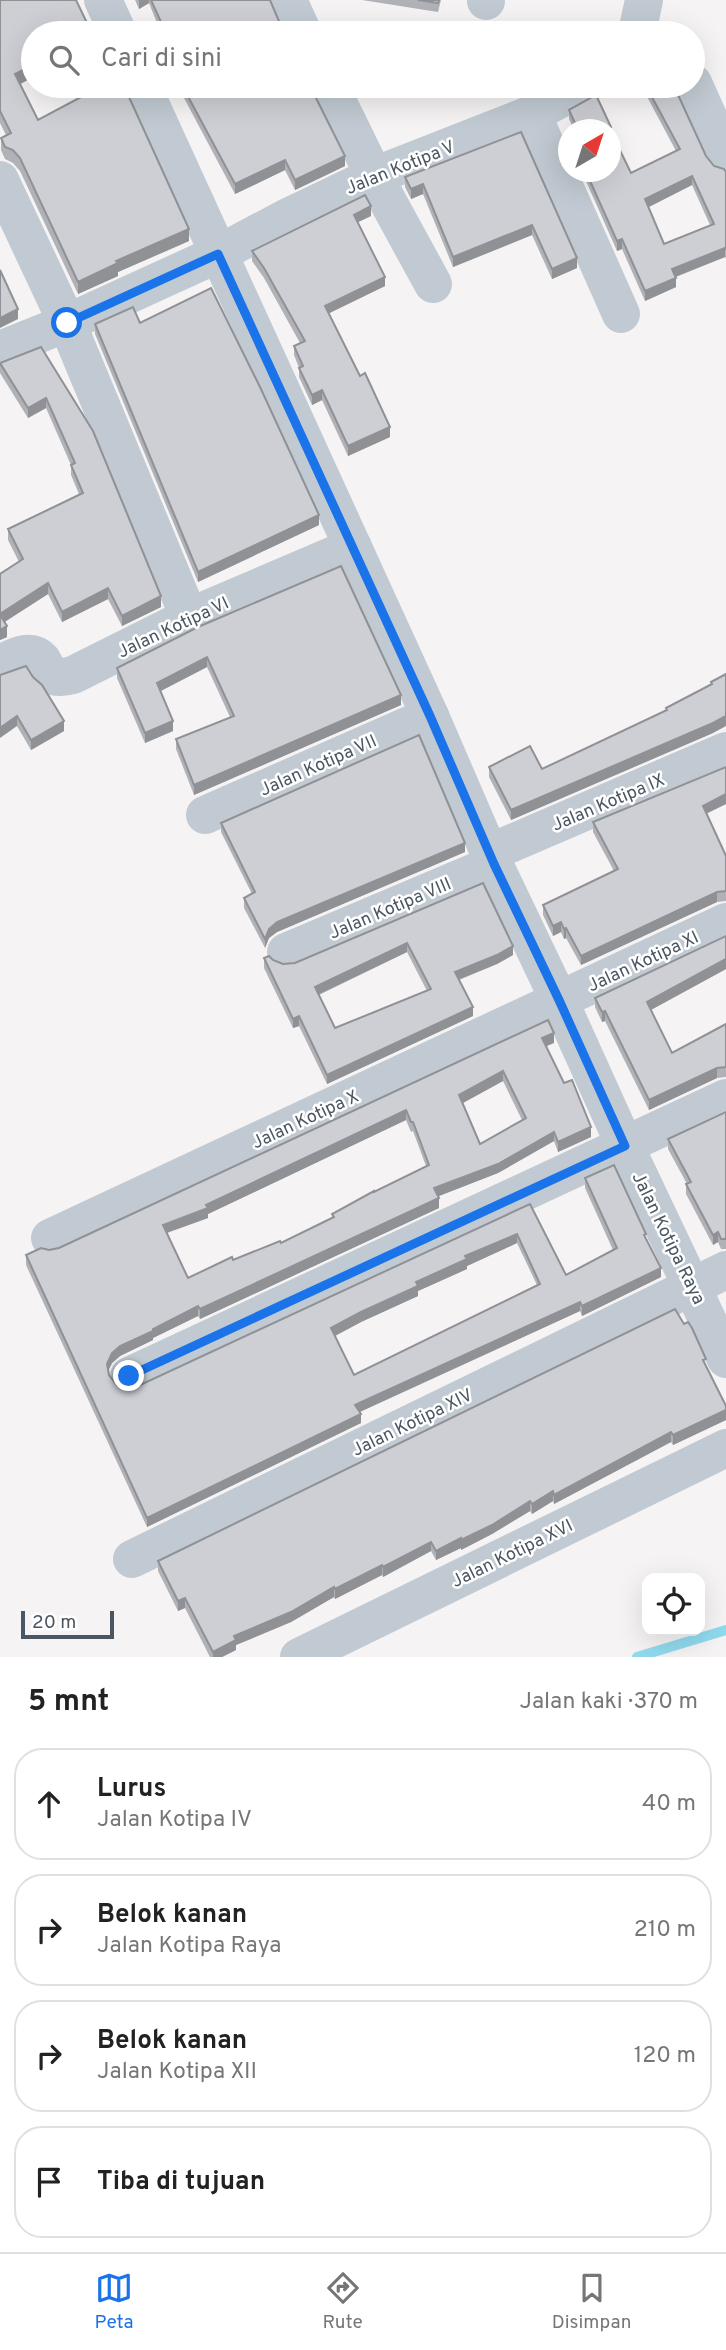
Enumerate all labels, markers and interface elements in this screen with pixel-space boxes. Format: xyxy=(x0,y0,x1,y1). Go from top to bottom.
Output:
search box xyxy=(21,21,705,98)
icon: search xyxy=(45,41,83,79)
text: Cari di sini xyxy=(101,43,222,76)
north arrow xyxy=(558,119,621,182)
street label: Jalan Kotipa V xyxy=(343,136,458,201)
route start xyxy=(51,307,82,338)
street label: Jalan Kotipa VI xyxy=(114,592,233,664)
street label: Jalan Kotipa VII xyxy=(257,730,381,802)
street label: Jalan Kotipa IX xyxy=(549,769,669,837)
street label: Jalan Kotipa VIII xyxy=(326,873,455,945)
street label: Jalan Kotipa XI xyxy=(584,927,703,998)
street label: Jalan Kotipa X xyxy=(248,1086,363,1155)
street label: Jalan Kotipa Raya xyxy=(626,1169,710,1309)
route end xyxy=(113,1360,144,1391)
street label: Jalan Kotipa XIV xyxy=(348,1384,477,1463)
street label: Jalan Kotipa XVI xyxy=(448,1515,577,1594)
map controls xyxy=(642,1573,705,1636)
button: locate xyxy=(642,1573,705,1636)
scale bar xyxy=(21,1608,114,1640)
text: 20 m xyxy=(32,1611,76,1635)
text: 5 mnt xyxy=(28,1684,109,1721)
text: Jalan kaki · 370 m xyxy=(519,1688,698,1717)
text: Lurus xyxy=(97,1773,166,1806)
icon: ahead xyxy=(30,1785,68,1823)
text: 40 m xyxy=(642,1790,696,1819)
text: Jalan Kotipa IV xyxy=(97,1806,252,1835)
text: Belok kanan xyxy=(97,1899,247,1932)
icon: right xyxy=(30,1911,68,1949)
text: 210 m xyxy=(634,1916,696,1945)
text: Jalan Kotipa Raya xyxy=(97,1932,281,1961)
text: Belok kanan xyxy=(97,2025,247,2058)
icon: right xyxy=(30,2037,68,2075)
text: 120 m xyxy=(634,2042,696,2071)
text: Jalan Kotipa XII xyxy=(97,2058,257,2087)
icon: arrive xyxy=(30,2163,68,2201)
text: Tiba di tujuan xyxy=(97,2166,265,2199)
tab: Peta xyxy=(94,2269,134,2335)
tab: Rute xyxy=(322,2269,363,2335)
tab: Disimpan xyxy=(552,2269,632,2335)

